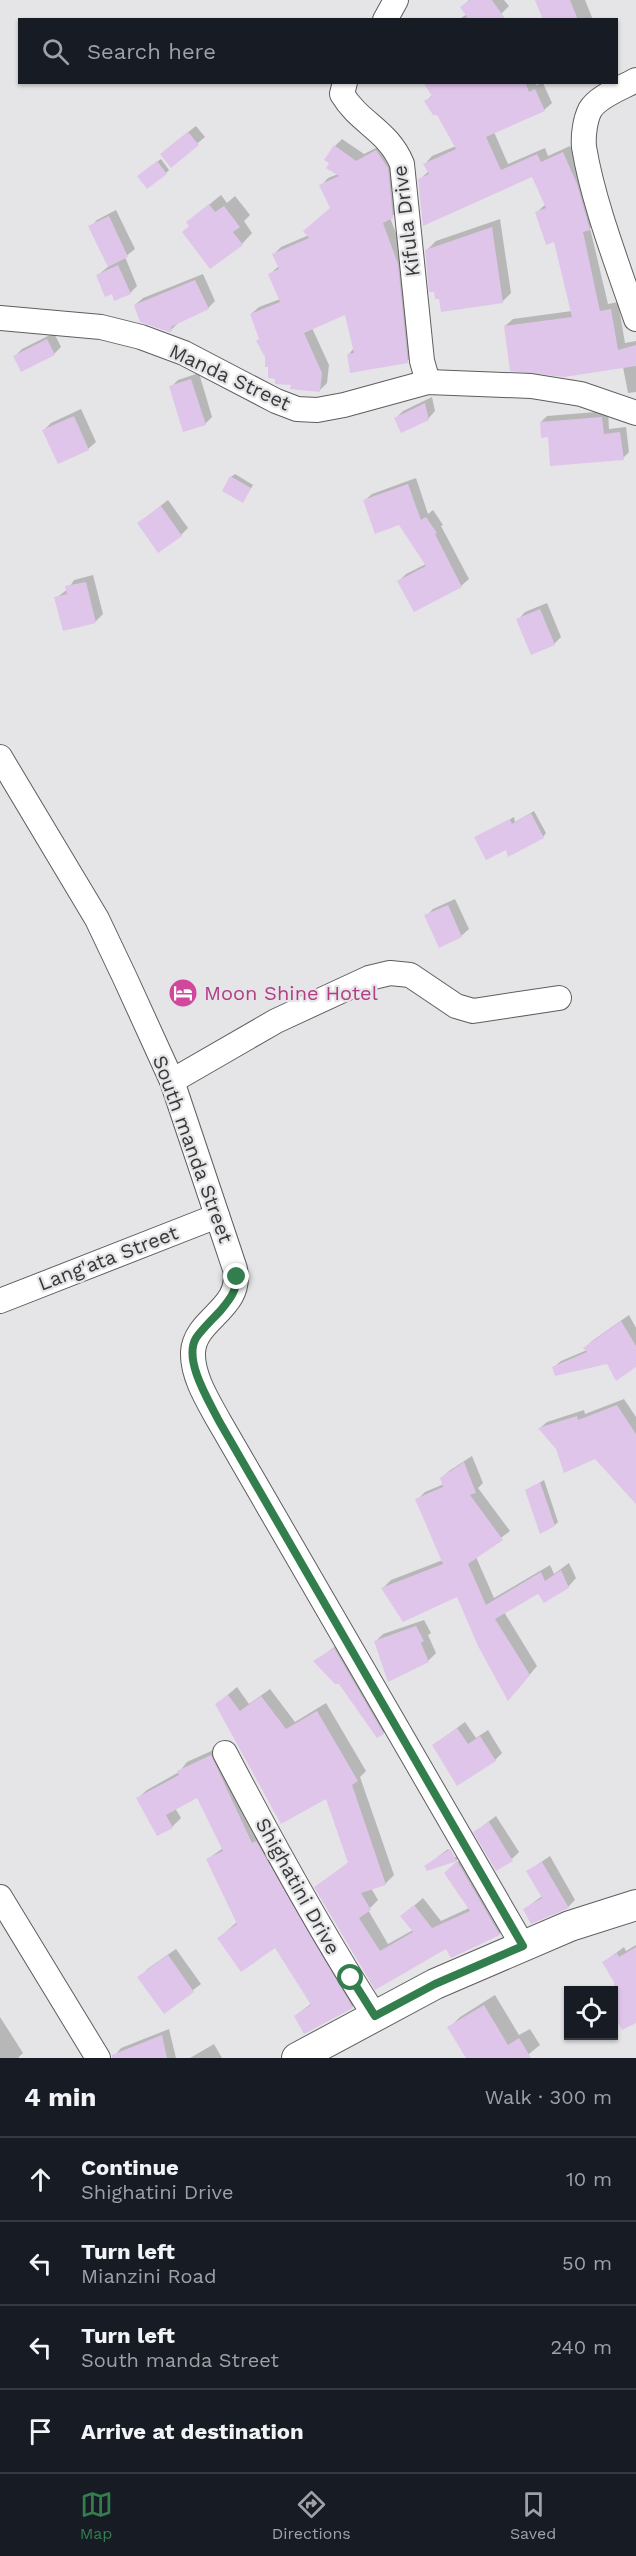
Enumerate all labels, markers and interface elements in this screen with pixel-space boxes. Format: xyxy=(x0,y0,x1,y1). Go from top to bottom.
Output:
search box xyxy=(18,18,618,84)
icon: search xyxy=(39,35,72,68)
text: Search here xyxy=(87,39,216,64)
street label: Kifula Drive xyxy=(387,164,425,278)
street label: Manda Street xyxy=(166,338,295,416)
hotel icon: Moon Shine Hotel xyxy=(167,977,199,1009)
place label: Moon Shine Hotel xyxy=(204,981,378,1005)
street label: South manda Street xyxy=(148,1052,238,1247)
street label: Lang'ata Street xyxy=(35,1220,182,1296)
route end xyxy=(223,1263,249,1289)
street label: Shighatini Drive xyxy=(251,1814,345,1958)
route start xyxy=(337,1964,363,1990)
map controls xyxy=(564,1986,618,2040)
button: locate xyxy=(564,1986,618,2040)
text: 4 min xyxy=(24,2082,96,2112)
text: Walk · 300 m xyxy=(485,2085,612,2109)
text: Continue xyxy=(81,2155,179,2180)
icon: ahead xyxy=(24,2163,57,2196)
text: 10 m xyxy=(566,2167,612,2191)
text: Shighatini Drive xyxy=(81,2180,233,2204)
text: Turn left xyxy=(81,2239,175,2264)
icon: left xyxy=(24,2247,57,2280)
text: 50 m xyxy=(562,2251,612,2275)
text: Mianzini Road xyxy=(81,2264,216,2288)
text: Turn left xyxy=(81,2323,175,2348)
icon: left xyxy=(24,2331,57,2364)
text: 240 m xyxy=(550,2335,612,2359)
text: South manda Street xyxy=(81,2348,279,2372)
icon: arrive xyxy=(24,2415,57,2448)
text: Arrive at destination xyxy=(81,2419,304,2444)
tab: Map xyxy=(80,2488,113,2543)
tab: Directions xyxy=(272,2488,351,2543)
tab: Saved xyxy=(510,2488,556,2543)

